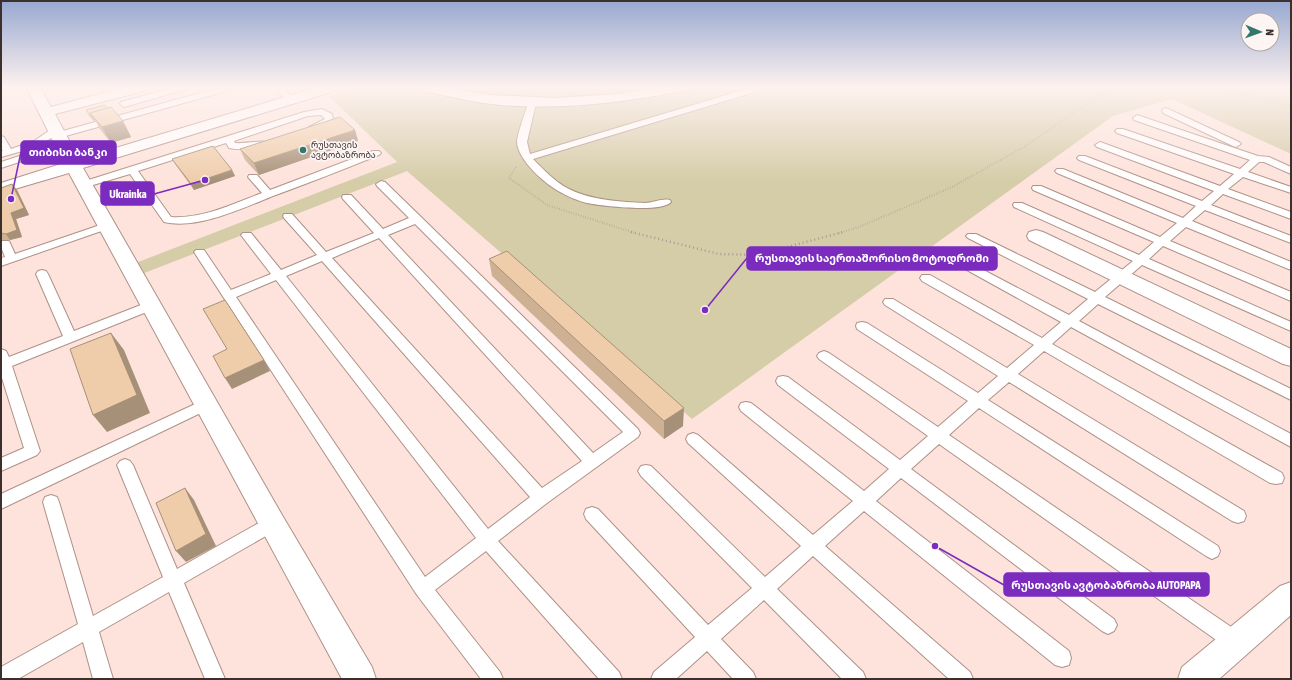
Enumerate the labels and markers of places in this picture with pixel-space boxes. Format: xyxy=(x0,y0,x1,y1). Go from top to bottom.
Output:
place label: რუსთავის ავტობაზრობა xyxy=(311,140,376,160)
callout: თიბისი ბანკი xyxy=(21,141,116,164)
marker: რუსთავის ავტობაზრობა xyxy=(298,145,308,155)
callout: Ukrainka xyxy=(101,182,154,205)
callout: რუსთავის საერთაშორისო მოტოდრომი xyxy=(747,247,997,270)
callout: რუსთავის ავტობაზრობა AUTOPAPA xyxy=(1004,573,1209,596)

